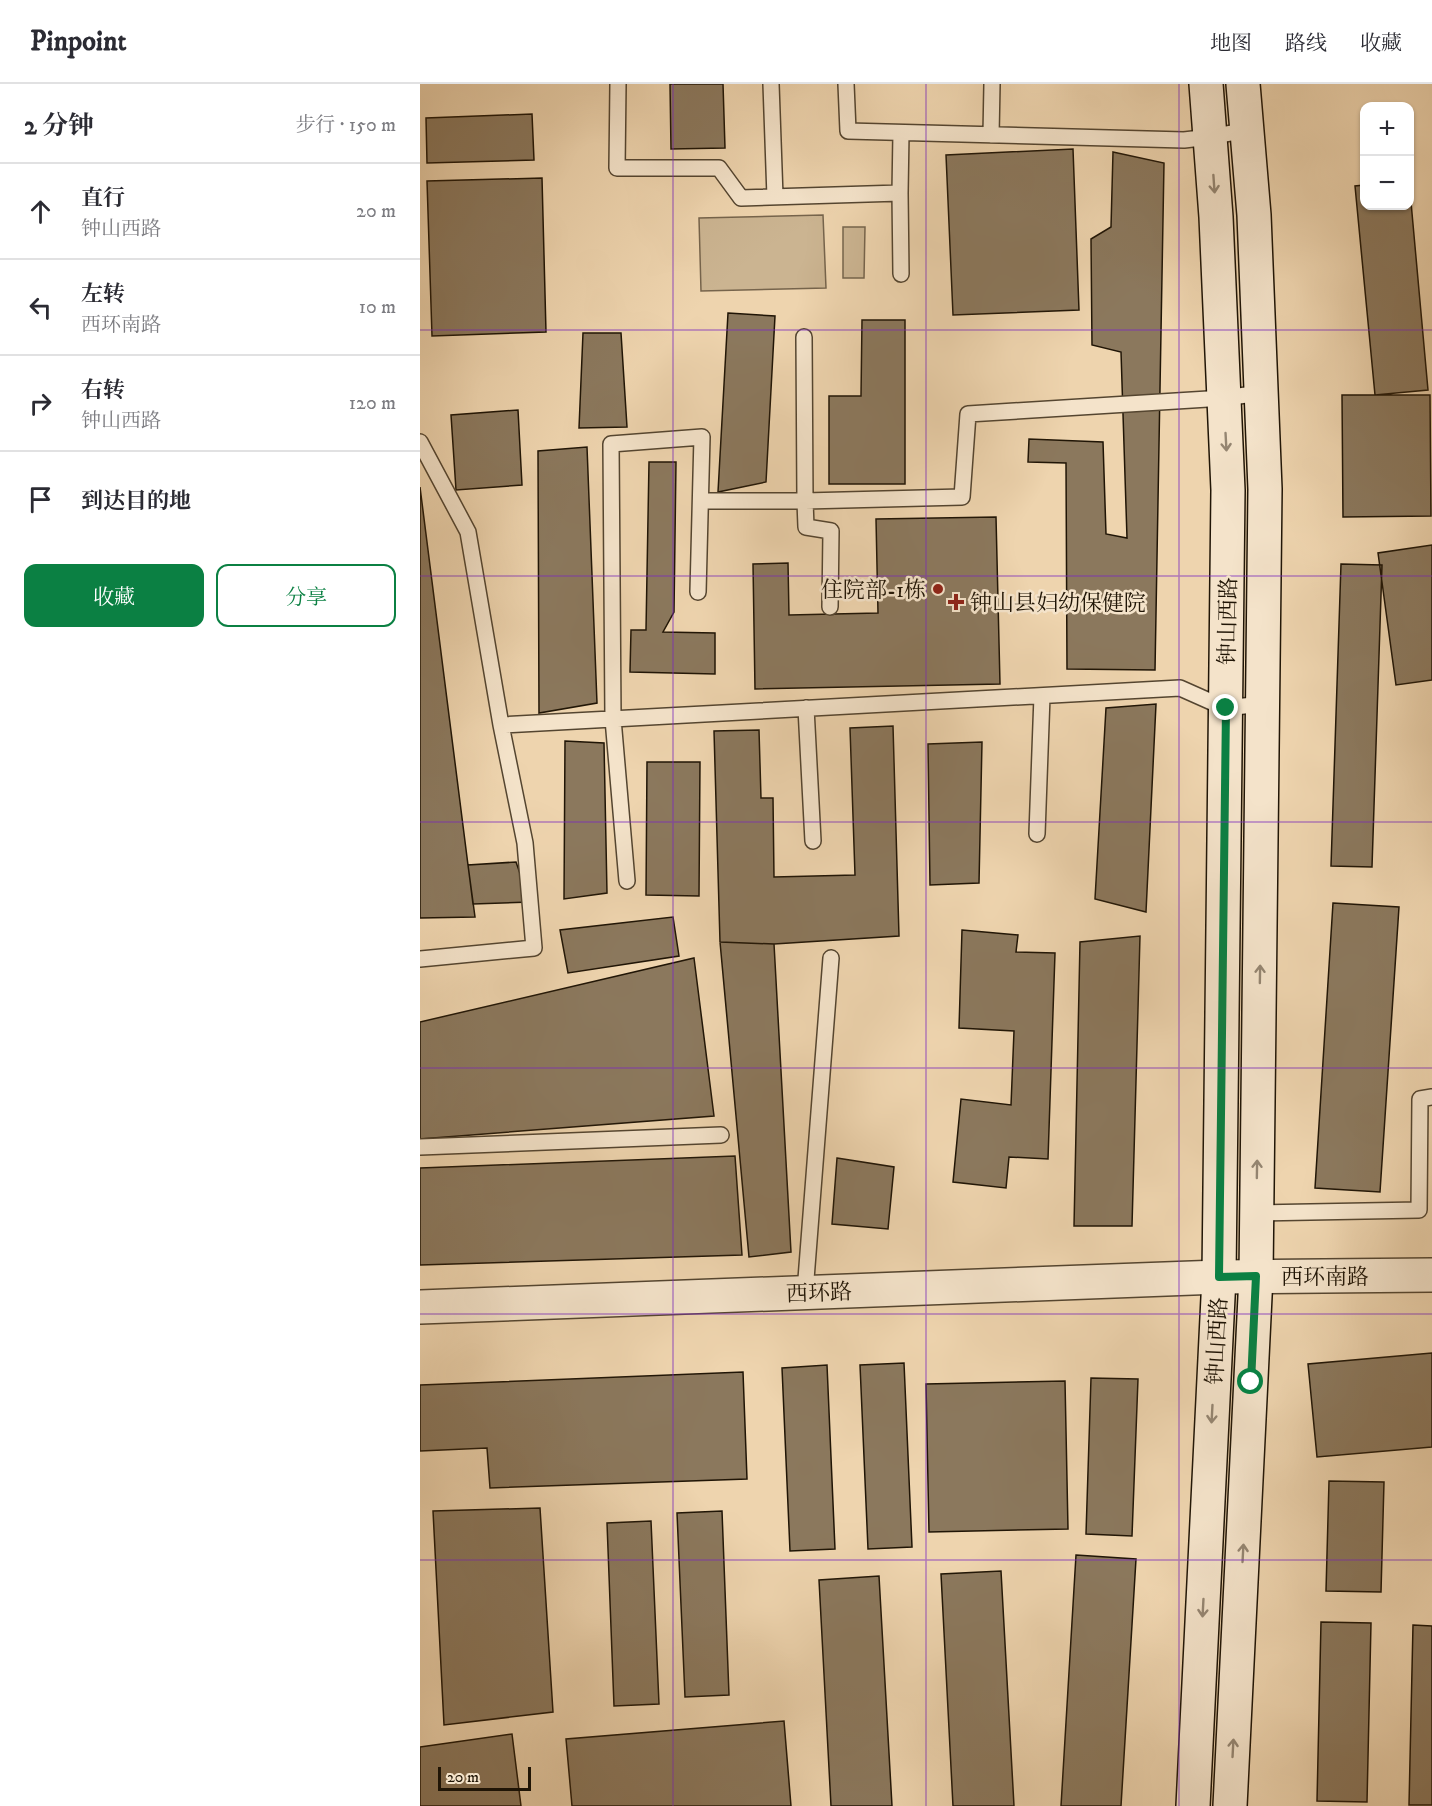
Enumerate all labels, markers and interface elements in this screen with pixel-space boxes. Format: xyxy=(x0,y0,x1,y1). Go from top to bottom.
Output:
text: Pinpoint xyxy=(30,24,126,59)
text: 地图 xyxy=(1210,31,1252,57)
text: 路线 xyxy=(1285,31,1327,57)
text: 收藏 xyxy=(1360,31,1402,57)
map controls xyxy=(1360,102,1414,210)
button: + xyxy=(1360,102,1414,156)
text: 2 分钟 xyxy=(24,110,94,143)
text: 步行 · 150 m xyxy=(295,113,396,138)
button: − xyxy=(1360,156,1414,210)
one-way arrow xyxy=(1209,174,1220,194)
text: 直行 xyxy=(81,185,125,212)
icon: ahead xyxy=(24,195,57,228)
text: 20 m xyxy=(356,199,396,224)
text: 钟山西路 xyxy=(81,217,161,242)
text: 左转 xyxy=(81,281,125,308)
icon: left xyxy=(24,291,57,324)
text: 10 m xyxy=(359,295,396,320)
text: 西环南路 xyxy=(81,313,161,338)
text: 右转 xyxy=(81,377,125,404)
icon: right xyxy=(24,387,57,420)
text: 120 m xyxy=(349,391,396,416)
text: 钟山西路 xyxy=(81,409,161,434)
one-way arrow xyxy=(1221,431,1232,451)
icon: arrive xyxy=(24,483,57,516)
text: 到达目的地 xyxy=(81,488,191,515)
button: 收藏 xyxy=(24,564,204,627)
button: 分享 xyxy=(216,564,396,627)
place label: 住院部-1栋 xyxy=(821,577,926,604)
street label: 钟山西路 xyxy=(1214,577,1243,665)
marker: 住院部-1栋 xyxy=(931,582,945,596)
place label: 钟山县妇幼保健院 xyxy=(970,590,1146,617)
marker: 钟山县妇幼保健院 xyxy=(947,593,965,611)
route end xyxy=(1212,694,1238,720)
one-way arrow xyxy=(1254,965,1265,985)
one-way arrow xyxy=(1251,1160,1263,1180)
street label: 西环南路 xyxy=(1281,1264,1369,1291)
street label: 西环路 xyxy=(786,1279,853,1308)
street label: 钟山西路 xyxy=(1202,1296,1233,1386)
route start xyxy=(1237,1368,1263,1394)
one-way arrow xyxy=(1207,1403,1218,1423)
one-way arrow xyxy=(1237,1543,1248,1563)
one-way arrow xyxy=(1197,1598,1208,1618)
one-way arrow xyxy=(1228,1738,1239,1758)
scale bar xyxy=(438,1764,531,1792)
text: 20 m xyxy=(447,1767,479,1787)

